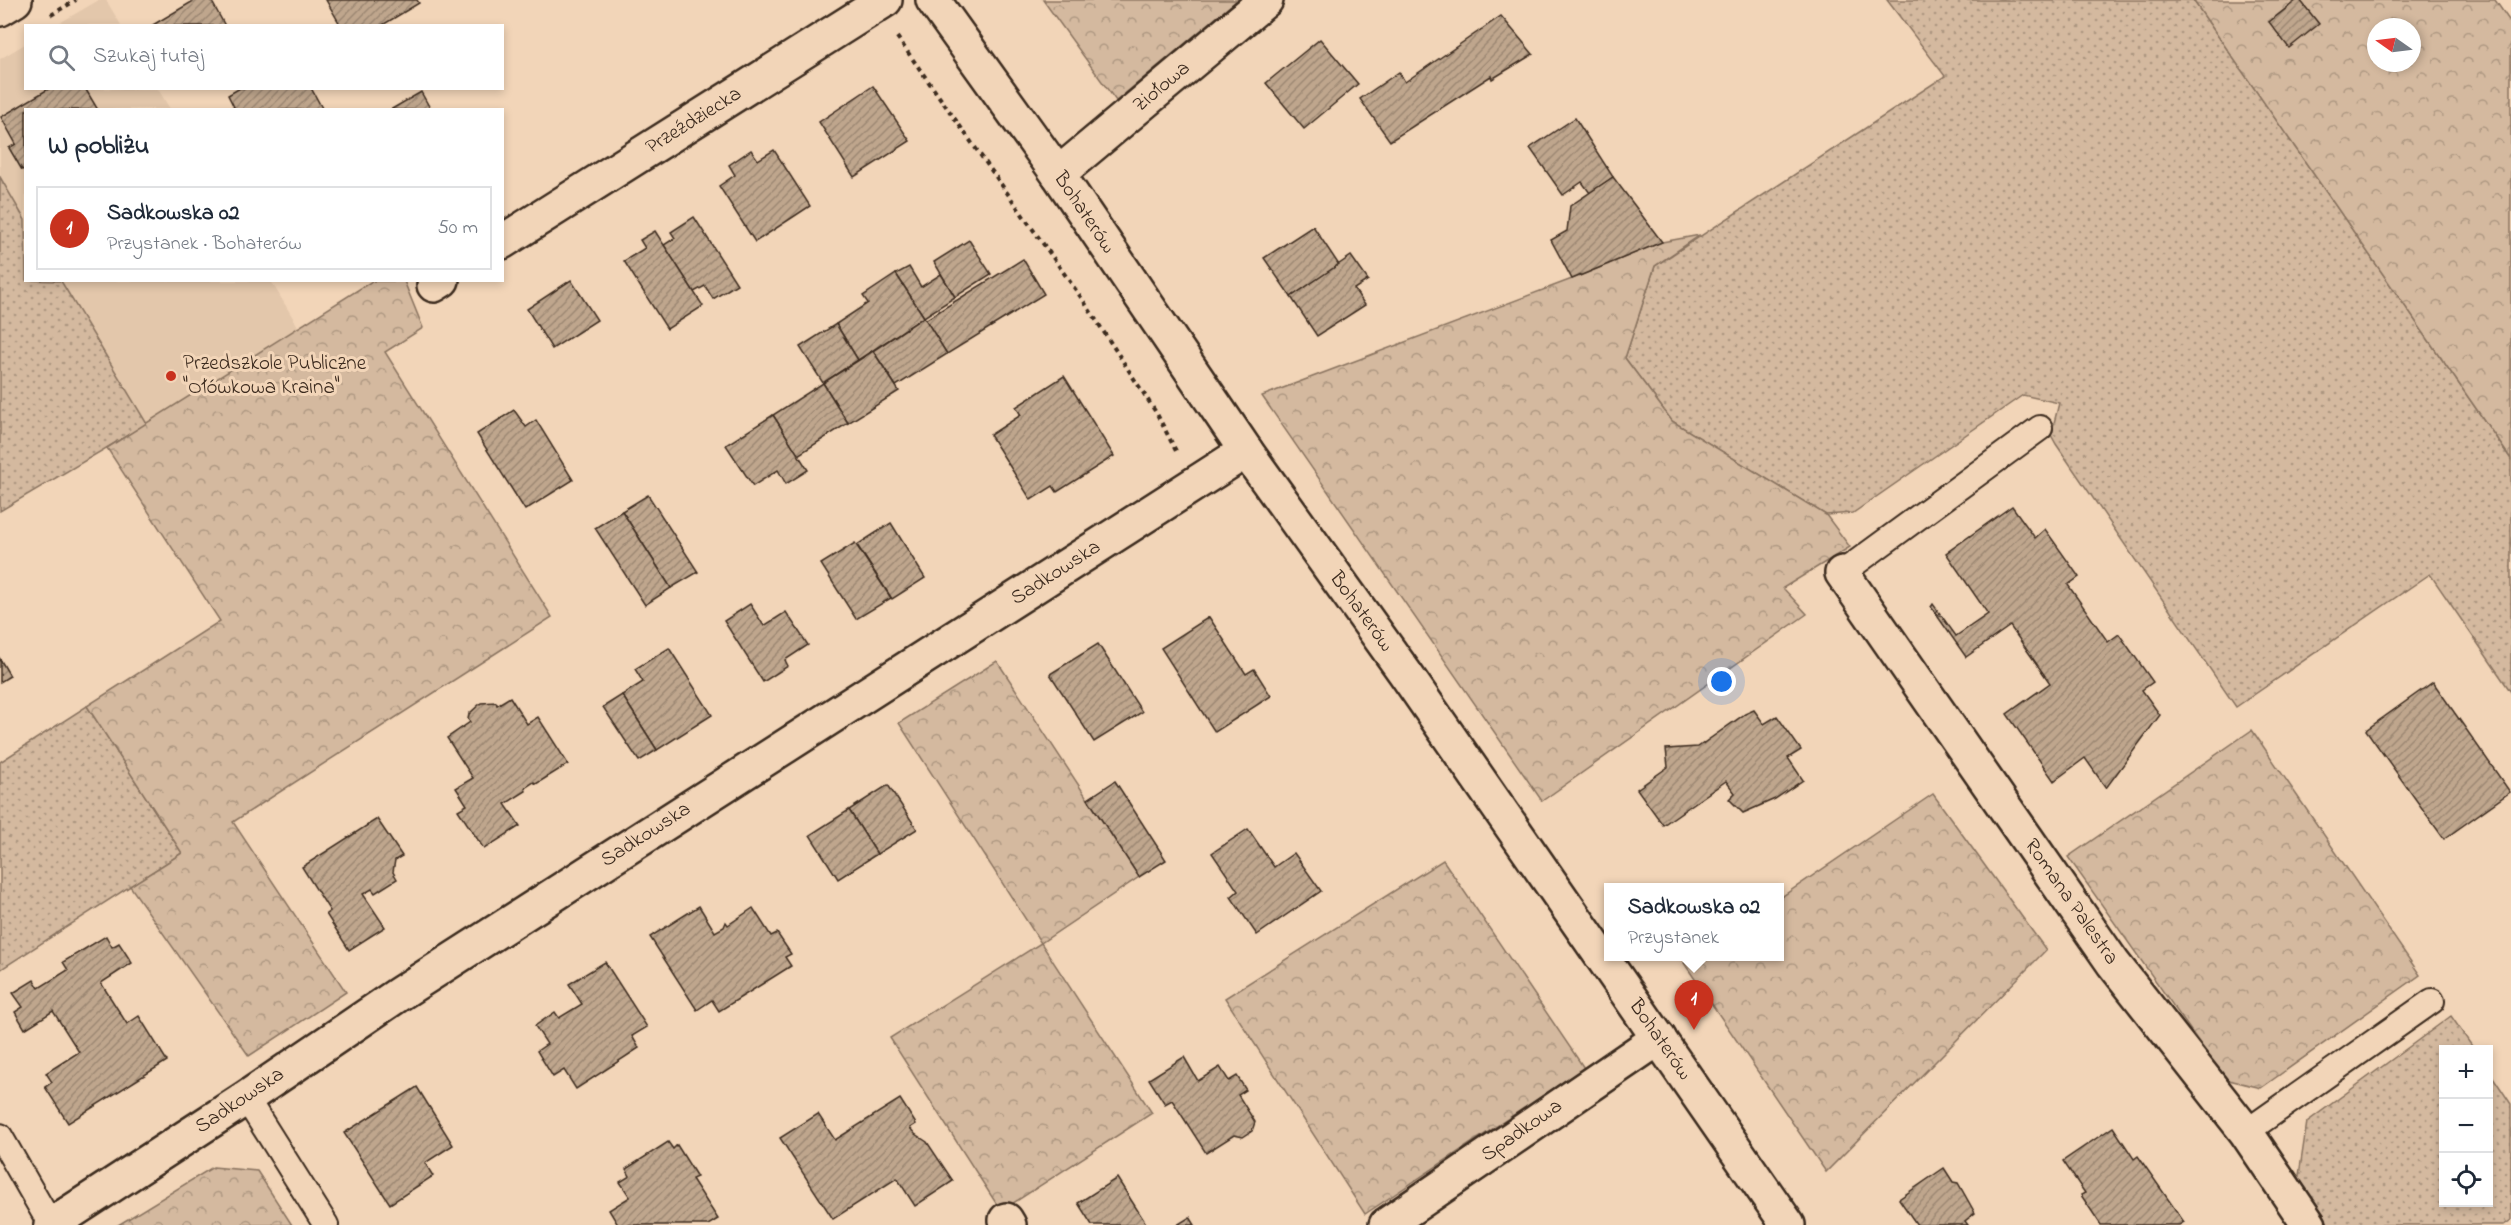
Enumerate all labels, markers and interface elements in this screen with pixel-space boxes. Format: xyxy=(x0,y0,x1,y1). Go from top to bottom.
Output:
north arrow xyxy=(2367,18,2421,72)
search box xyxy=(24,24,504,90)
icon: search xyxy=(45,41,78,74)
text: Szukaj tutaj xyxy=(93,41,204,73)
street label: Ziołowa xyxy=(1127,54,1197,120)
street label: Przeździecka xyxy=(640,80,748,162)
text: W pobliżu xyxy=(48,128,149,166)
street label: Bohaterów xyxy=(1045,165,1123,260)
text: Sadkowska 02 xyxy=(107,198,240,230)
text: 1 xyxy=(66,214,73,243)
text: 50 m xyxy=(437,214,478,243)
text: Przystanek · Bohaterów xyxy=(107,230,302,259)
place label: Przedszkole Publiczne "Ołówkowa Kraina" xyxy=(183,349,367,403)
marker: Przedszkole Publiczne "Ołówkowa Kraina" xyxy=(164,369,178,383)
street label: Sadkowska xyxy=(1005,533,1107,613)
street label: Bohaterów xyxy=(1321,565,1401,659)
your location xyxy=(1707,667,1736,696)
street label: Sadkowska xyxy=(595,795,697,875)
street label: Romana Palestra xyxy=(2016,833,2126,971)
popup xyxy=(1604,883,1784,961)
text: Sadkowska 02 xyxy=(1628,892,1760,924)
text: Przystanek xyxy=(1628,924,1719,953)
pin: 1 xyxy=(1674,980,1714,1030)
street label: Bohaterów xyxy=(1620,992,1699,1087)
map controls xyxy=(2439,1045,2493,1207)
button: + xyxy=(2439,1045,2493,1099)
street label: Sadkowska xyxy=(189,1060,291,1142)
street label: Spadkowa xyxy=(1475,1092,1569,1170)
button: − xyxy=(2439,1099,2493,1153)
button: locate xyxy=(2439,1153,2493,1207)

